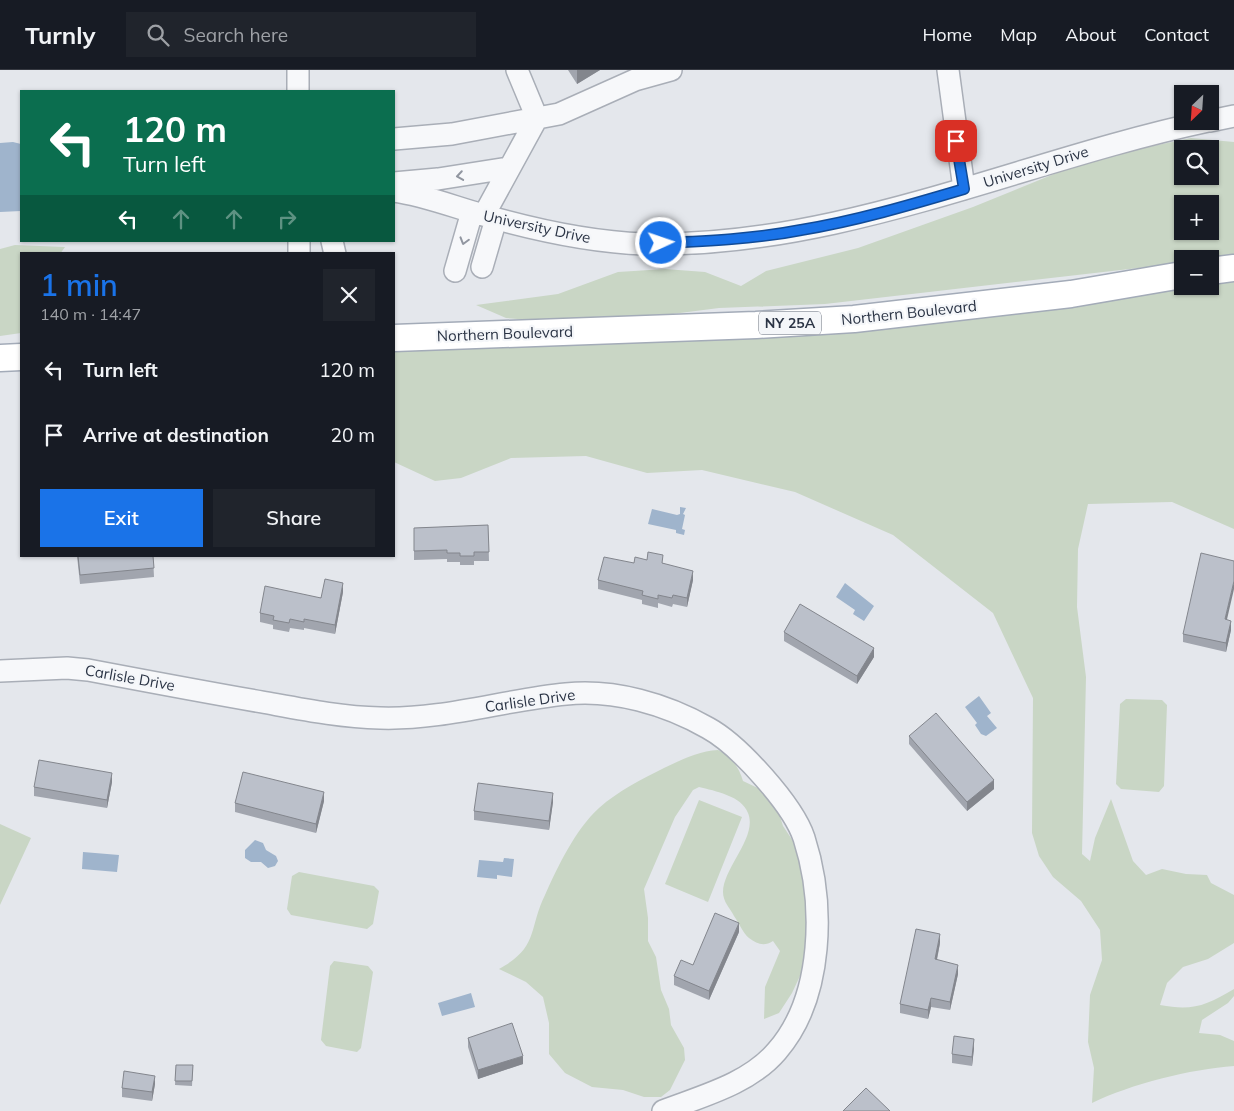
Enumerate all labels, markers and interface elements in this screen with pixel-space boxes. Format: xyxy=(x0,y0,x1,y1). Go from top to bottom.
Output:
search box xyxy=(126,12,476,57)
text: Turnly xyxy=(25,20,96,50)
icon: search xyxy=(144,21,172,49)
text: Search here xyxy=(184,23,288,47)
text: Home xyxy=(922,23,972,46)
text: Map xyxy=(1000,23,1037,46)
text: About xyxy=(1065,23,1116,46)
text: Contact xyxy=(1144,23,1209,46)
north arrow xyxy=(1174,85,1219,130)
map controls xyxy=(1174,85,1219,295)
text: 120 m xyxy=(123,107,227,151)
icon: left xyxy=(40,110,105,175)
pin xyxy=(935,120,977,162)
icon: arrive xyxy=(942,127,970,155)
button: search xyxy=(1174,140,1219,185)
street label: University Drive xyxy=(981,141,1091,192)
text: Turn left xyxy=(123,150,206,178)
one-way arrow xyxy=(456,170,464,181)
button: + xyxy=(1174,195,1219,240)
icon: left xyxy=(114,205,142,233)
icon: ahead xyxy=(167,205,195,233)
icon: ahead xyxy=(220,205,248,233)
icon: right xyxy=(273,205,301,233)
street label: University Drive xyxy=(482,206,592,247)
position arrow xyxy=(634,216,686,268)
one-way arrow xyxy=(459,237,469,245)
button: − xyxy=(1174,250,1219,295)
text: 1 min xyxy=(40,266,118,304)
button: close xyxy=(323,269,375,321)
street label: Northern Boulevard xyxy=(840,296,978,329)
text: 140 m · 14:47 xyxy=(40,304,141,324)
road number: NY 25A xyxy=(759,312,821,334)
street label: Northern Boulevard xyxy=(437,322,573,345)
icon: left xyxy=(40,356,68,384)
text: Turn left xyxy=(83,358,158,382)
text: 120 m xyxy=(319,358,375,382)
icon: arrive xyxy=(40,421,68,449)
text: Arrive at destination xyxy=(83,423,269,447)
text: 20 m xyxy=(331,423,375,447)
button: Exit xyxy=(40,489,203,547)
button: Share xyxy=(213,489,375,547)
street label: Carlisle Drive xyxy=(84,660,177,695)
street label: Carlisle Drive xyxy=(484,685,576,716)

